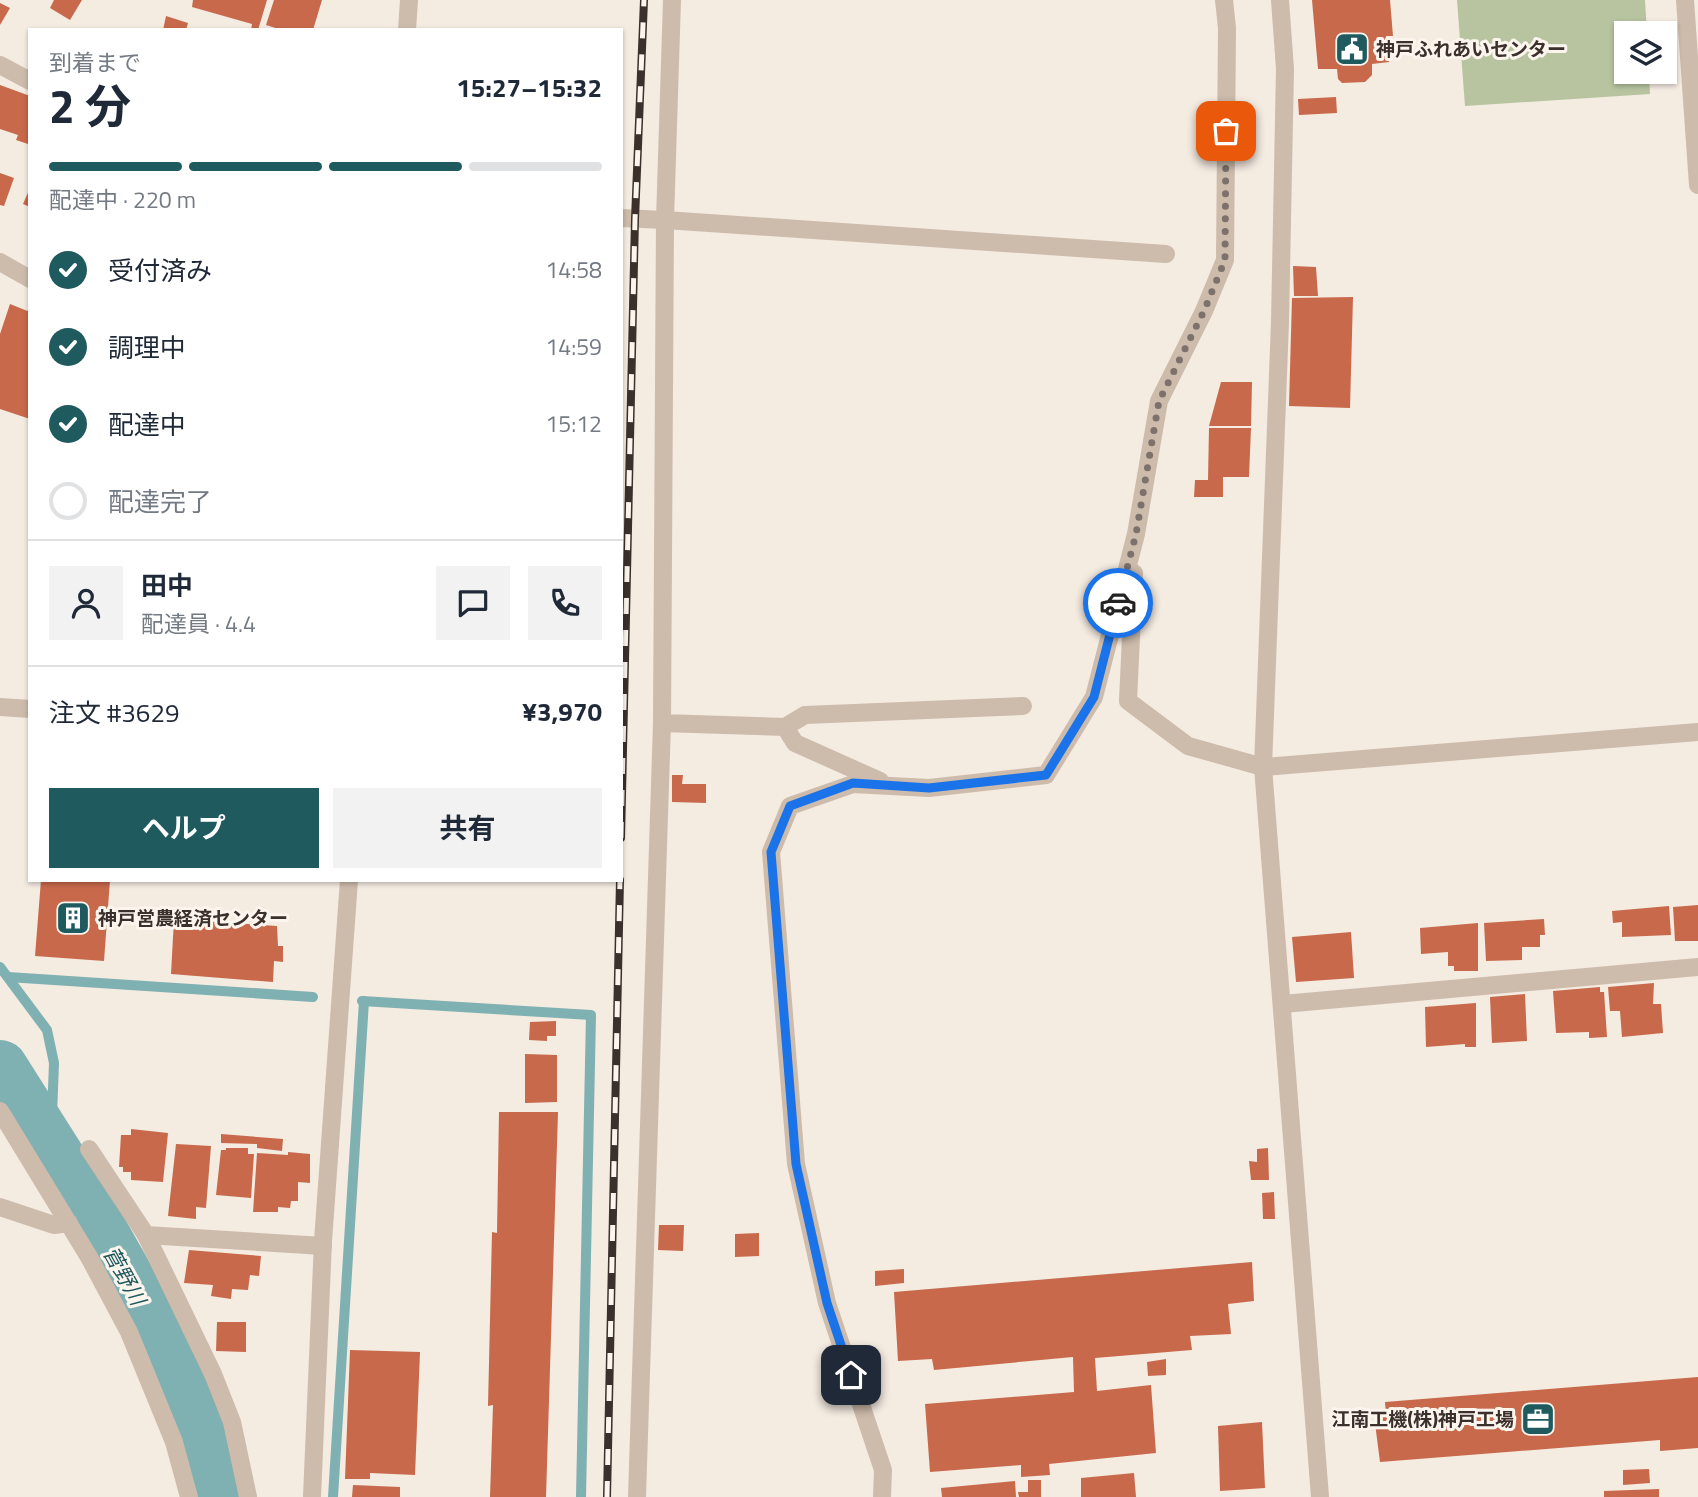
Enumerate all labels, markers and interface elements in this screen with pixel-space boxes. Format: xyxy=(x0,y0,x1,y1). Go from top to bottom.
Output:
map controls xyxy=(1614,21,1677,84)
button: layers xyxy=(1614,21,1677,84)
public building icon: 神戸ふれあいセンター xyxy=(1333,30,1371,68)
place label: 神戸ふれあいセンター xyxy=(1376,34,1566,63)
text: 到着まで xyxy=(49,45,141,80)
text: 15:27–15:32 xyxy=(456,68,602,107)
text: 2 分 xyxy=(49,71,131,141)
pin xyxy=(1196,101,1256,161)
icon: bag xyxy=(1207,112,1245,150)
text: 配達中 · 220 m xyxy=(49,182,196,217)
icon: check xyxy=(49,251,87,289)
text: 受付済み xyxy=(108,251,212,290)
text: 14:58 xyxy=(545,252,602,287)
icon: check xyxy=(49,328,87,366)
text: 調理中 xyxy=(108,328,186,367)
text: 14:59 xyxy=(545,329,602,364)
icon: check xyxy=(49,405,87,443)
text: 配達中 xyxy=(108,405,186,444)
text: 15:12 xyxy=(545,406,602,441)
text: 配達完了 xyxy=(108,482,212,521)
button: person xyxy=(49,566,123,640)
text: 田中 xyxy=(141,566,193,605)
button: chat xyxy=(436,566,510,640)
button: phone xyxy=(528,566,602,640)
courier xyxy=(1083,568,1153,638)
icon: car xyxy=(1099,584,1137,622)
text: 配達員 · 4.4 xyxy=(141,606,256,641)
text: ¥3,970 xyxy=(522,692,602,731)
text: 注文 #3629 xyxy=(49,693,180,732)
button: ヘルプ xyxy=(49,788,319,868)
button: 共有 xyxy=(333,788,602,868)
building icon: 神戸営農経済センター xyxy=(54,899,92,937)
place label: 神戸営農経済センター xyxy=(98,903,288,932)
water label: 菅野川 xyxy=(96,1240,155,1313)
pin xyxy=(821,1345,881,1405)
icon: home xyxy=(832,1356,870,1394)
office icon: 江南工機(株)神戸工場 xyxy=(1519,1400,1557,1438)
place label: 江南工機(株)神戸工場 xyxy=(1331,1404,1514,1433)

